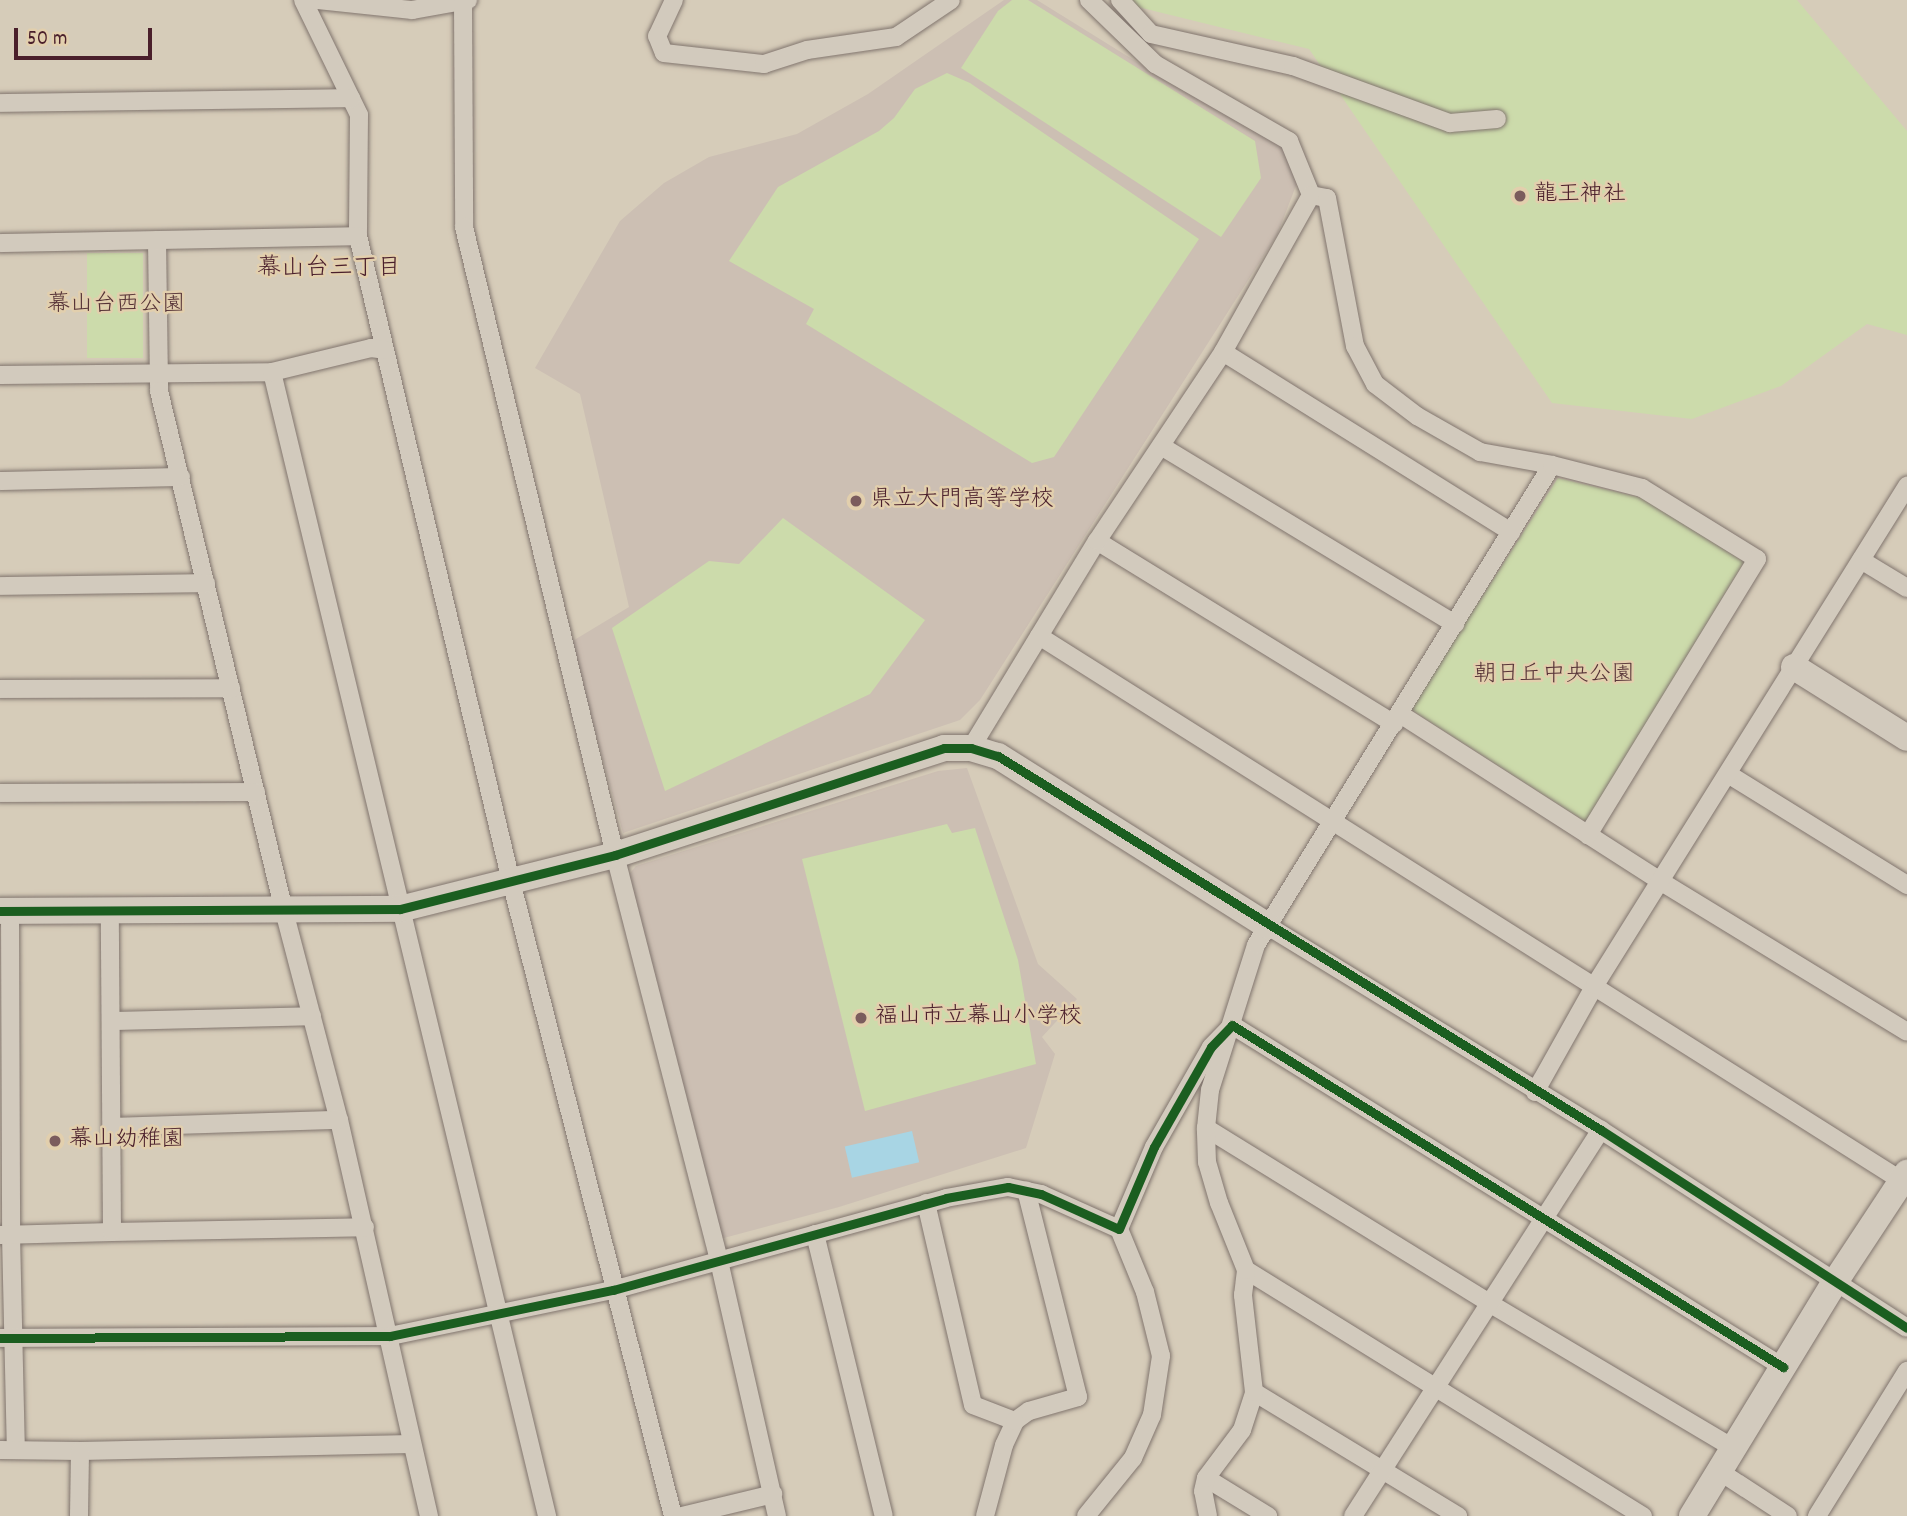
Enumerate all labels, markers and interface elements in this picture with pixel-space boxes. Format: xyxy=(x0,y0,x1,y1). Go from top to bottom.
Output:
scale bar xyxy=(18,14,156,58)
text: 50 m xyxy=(27,25,67,55)
place label: 龍王神社 xyxy=(1534,182,1626,210)
marker: 龍王神社 xyxy=(1512,188,1528,204)
district label: 幕山台三丁目 xyxy=(257,256,401,284)
park label: 幕山台西公園 xyxy=(47,292,185,320)
place label: 県立大門高等学校 xyxy=(870,487,1054,515)
marker: 県立大門高等学校 xyxy=(848,493,864,509)
park label: 朝日丘中央公園 xyxy=(1474,662,1634,690)
place label: 福山市立幕山小学校 xyxy=(875,1004,1082,1032)
marker: 福山市立幕山小学校 xyxy=(853,1010,869,1026)
place label: 幕山幼稚園 xyxy=(69,1127,184,1155)
marker: 幕山幼稚園 xyxy=(47,1133,63,1149)

